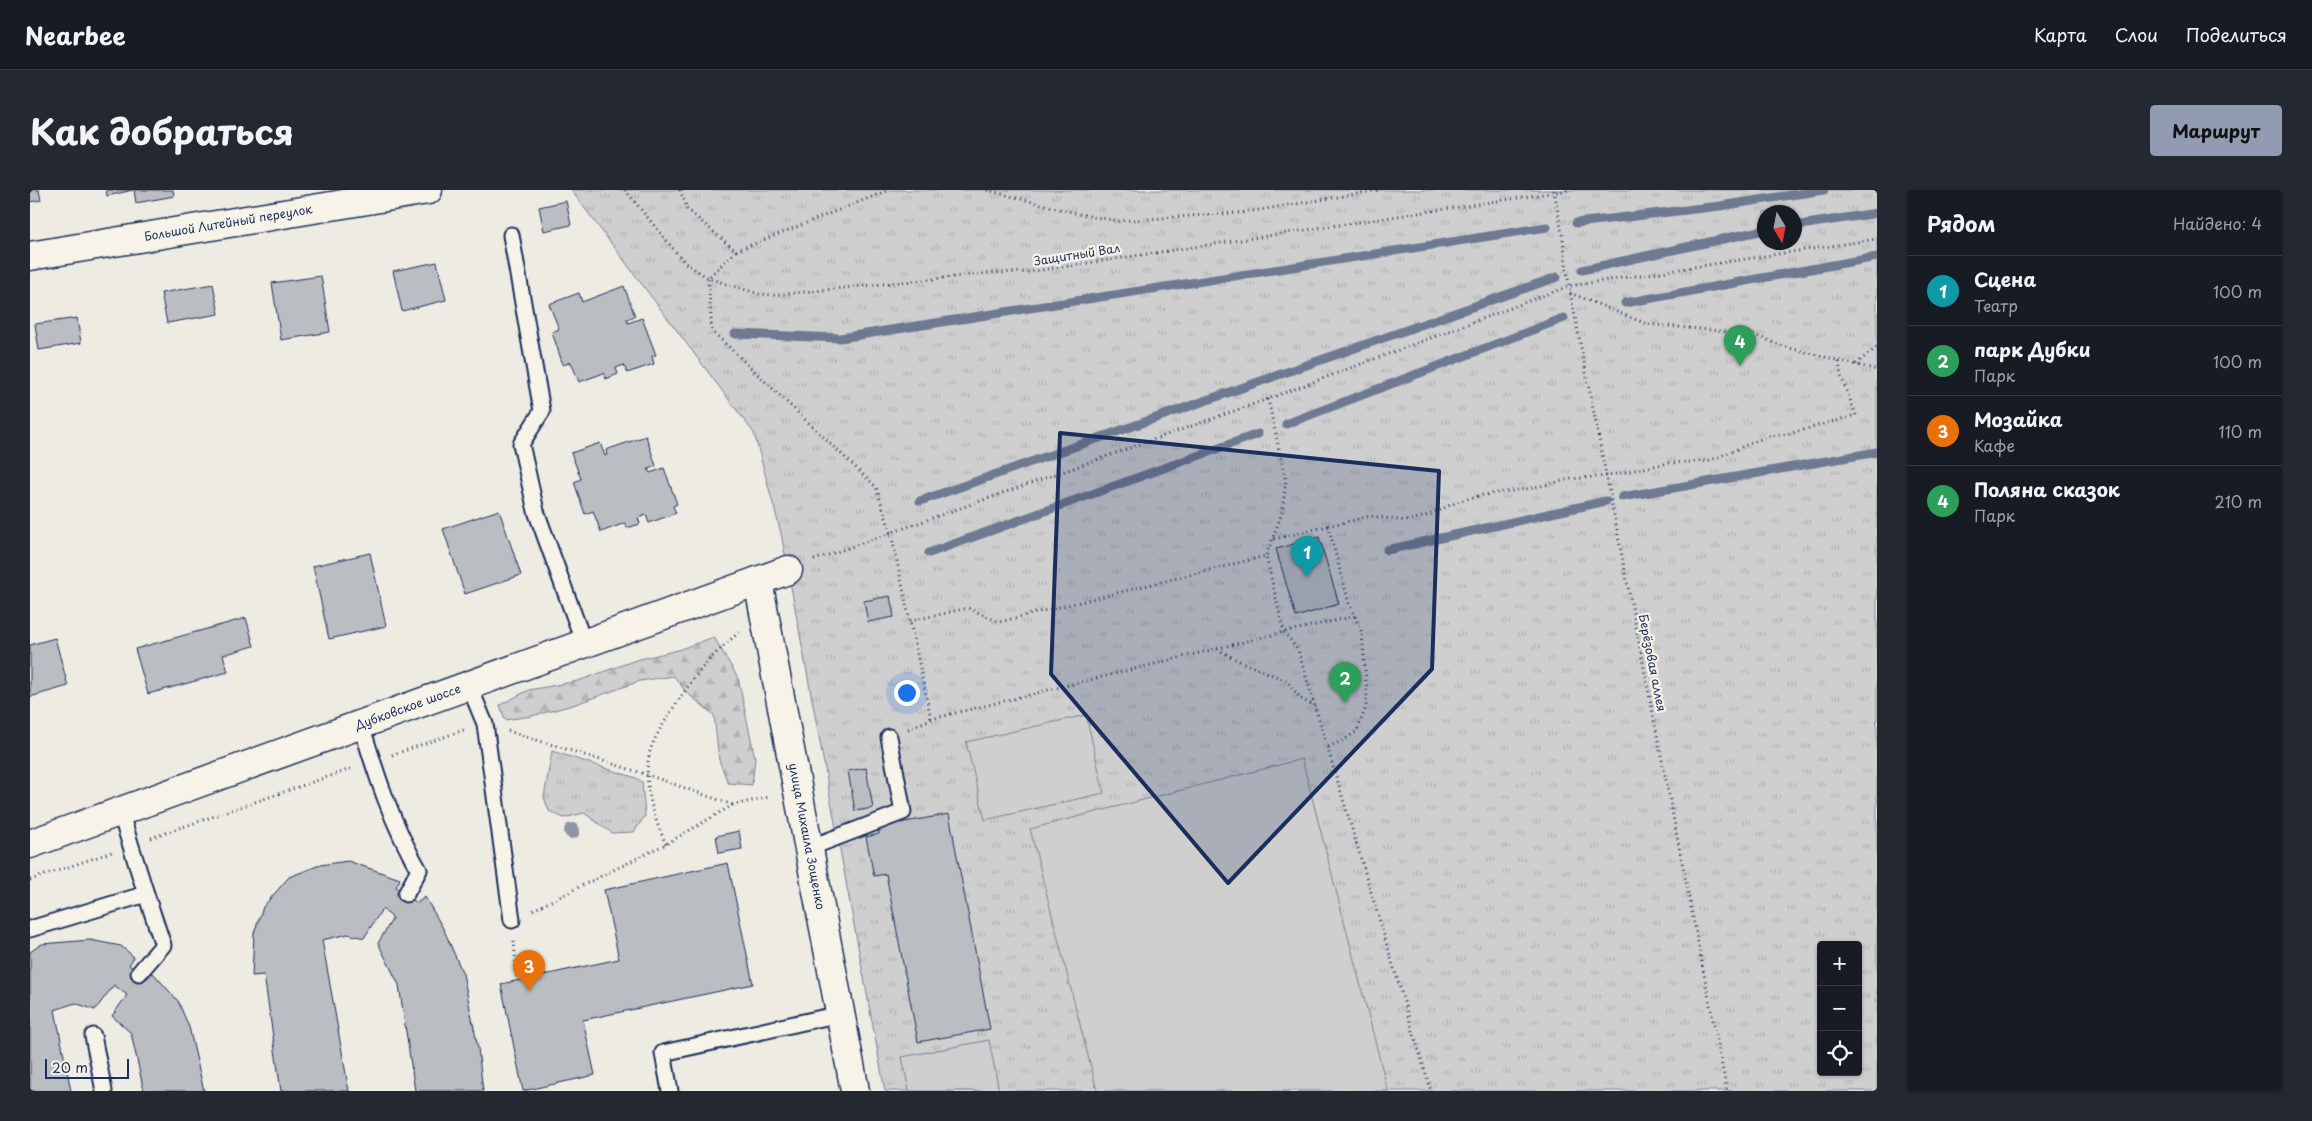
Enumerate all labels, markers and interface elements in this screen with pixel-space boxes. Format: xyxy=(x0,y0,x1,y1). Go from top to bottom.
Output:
text: Nearbee xyxy=(25,17,126,53)
text: Карта xyxy=(2034,21,2087,48)
text: Слои xyxy=(2115,21,2158,48)
text: Поделиться xyxy=(2186,21,2287,48)
text: Как добраться xyxy=(30,104,294,157)
button: Маршрут xyxy=(2150,105,2282,156)
street label: Большой Литейный переулок xyxy=(143,199,314,245)
north arrow xyxy=(1757,205,1802,250)
text: Рядом xyxy=(1927,207,1995,239)
text: Найдено: 4 xyxy=(2173,211,2262,235)
street label: Защитный Вал xyxy=(1032,238,1121,270)
text: Сцена xyxy=(1974,265,2036,293)
text: 1 xyxy=(1939,279,1947,303)
text: 100 m xyxy=(2213,279,2262,303)
text: Театр xyxy=(1974,293,2018,317)
pin: 4 xyxy=(1724,325,1756,366)
text: парк Дубки xyxy=(1974,335,2091,363)
text: 2 xyxy=(1937,349,1949,373)
text: 100 m xyxy=(2213,349,2262,373)
text: Парк xyxy=(1974,363,2015,387)
text: Мозайка xyxy=(1974,405,2062,433)
text: 3 xyxy=(1938,419,1948,443)
text: 110 m xyxy=(2219,419,2262,443)
text: Кафе xyxy=(1974,433,2015,457)
text: Поляна сказок xyxy=(1974,475,2120,503)
text: 4 xyxy=(1938,489,1948,513)
text: 210 m xyxy=(2214,489,2262,513)
text: Парк xyxy=(1974,503,2015,527)
pin: 1 xyxy=(1291,536,1323,577)
street label: Берёзовая аллея xyxy=(1635,613,1671,713)
pin: 2 xyxy=(1329,662,1361,703)
street label: Дубковское шоссе xyxy=(351,679,463,734)
your location xyxy=(894,680,920,706)
street label: улица Михаила Зощенко xyxy=(785,761,830,911)
map controls xyxy=(1817,941,1862,1076)
button: + xyxy=(1817,941,1862,986)
pin: 3 xyxy=(513,950,545,991)
button: − xyxy=(1817,986,1862,1031)
button: locate xyxy=(1817,1031,1862,1076)
scale bar xyxy=(45,1056,129,1079)
text: 20 m xyxy=(52,1057,88,1078)

